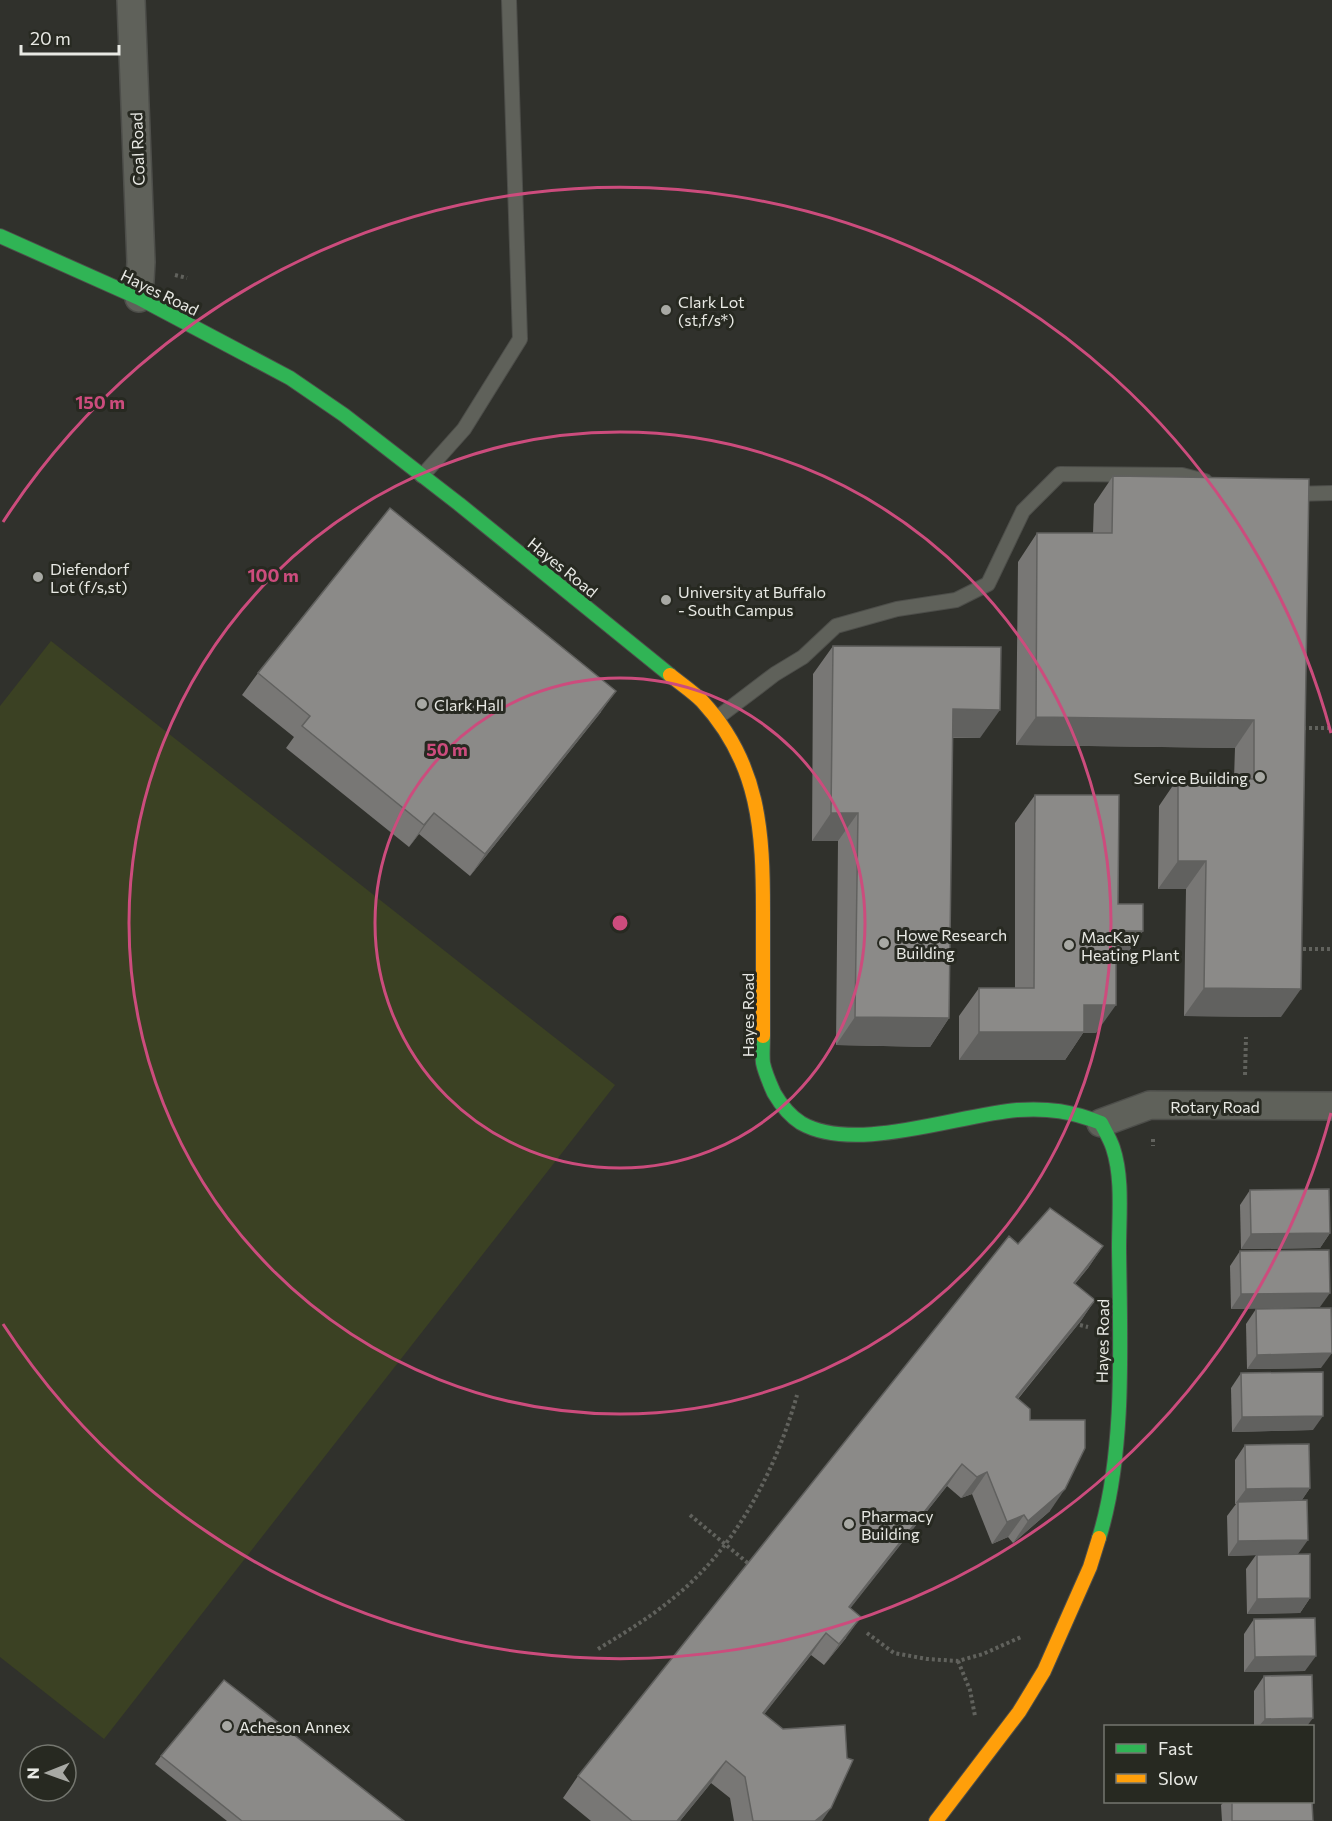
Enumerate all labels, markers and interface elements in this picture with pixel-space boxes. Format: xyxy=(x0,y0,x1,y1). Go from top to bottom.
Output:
scale bar xyxy=(21,18,118,56)
text: 20 m xyxy=(30,27,71,49)
street label: Coal Road xyxy=(126,112,148,186)
street label: Hayes Road xyxy=(118,265,202,319)
place label: Clark Lot (st,f/s*) xyxy=(678,292,745,329)
marker: Clark Lot (st,f/s*) xyxy=(659,303,673,317)
text: 150 m xyxy=(75,391,125,413)
street label: Hayes Road xyxy=(524,533,602,601)
place label: Diefendorf Lot (f/s,st) xyxy=(50,559,130,596)
text: 100 m xyxy=(247,564,299,586)
marker: Diefendorf Lot (f/s,st) xyxy=(31,570,45,584)
place label: University at Buffalo - South Campus xyxy=(678,582,826,619)
marker: University at Buffalo - South Campus xyxy=(659,593,673,607)
place label: Clark Hall xyxy=(434,695,504,714)
marker: Clark Hall xyxy=(415,697,429,711)
text: 50 m xyxy=(426,738,468,760)
place label: Service Building xyxy=(1133,768,1248,787)
marker: Service Building xyxy=(1253,770,1267,784)
centre of rings xyxy=(610,913,630,933)
place label: Howe Research Building xyxy=(896,925,1007,962)
place label: MacKay Heating Plant xyxy=(1081,927,1180,964)
marker: Howe Research Building xyxy=(877,936,891,950)
marker: MacKay Heating Plant xyxy=(1062,938,1076,952)
street label: Hayes Road xyxy=(738,973,757,1057)
street label: Rotary Road xyxy=(1170,1097,1260,1116)
street label: Hayes Road xyxy=(1092,1299,1112,1383)
place label: Pharmacy Building xyxy=(861,1506,934,1543)
marker: Pharmacy Building xyxy=(842,1517,856,1531)
place label: Acheson Annex xyxy=(239,1717,351,1736)
marker: Acheson Annex xyxy=(220,1719,234,1733)
legend xyxy=(1104,1725,1314,1803)
text: Fast xyxy=(1158,1737,1193,1759)
north arrow xyxy=(18,1743,78,1803)
text: N xyxy=(23,1767,42,1779)
text: Slow xyxy=(1158,1767,1198,1789)

